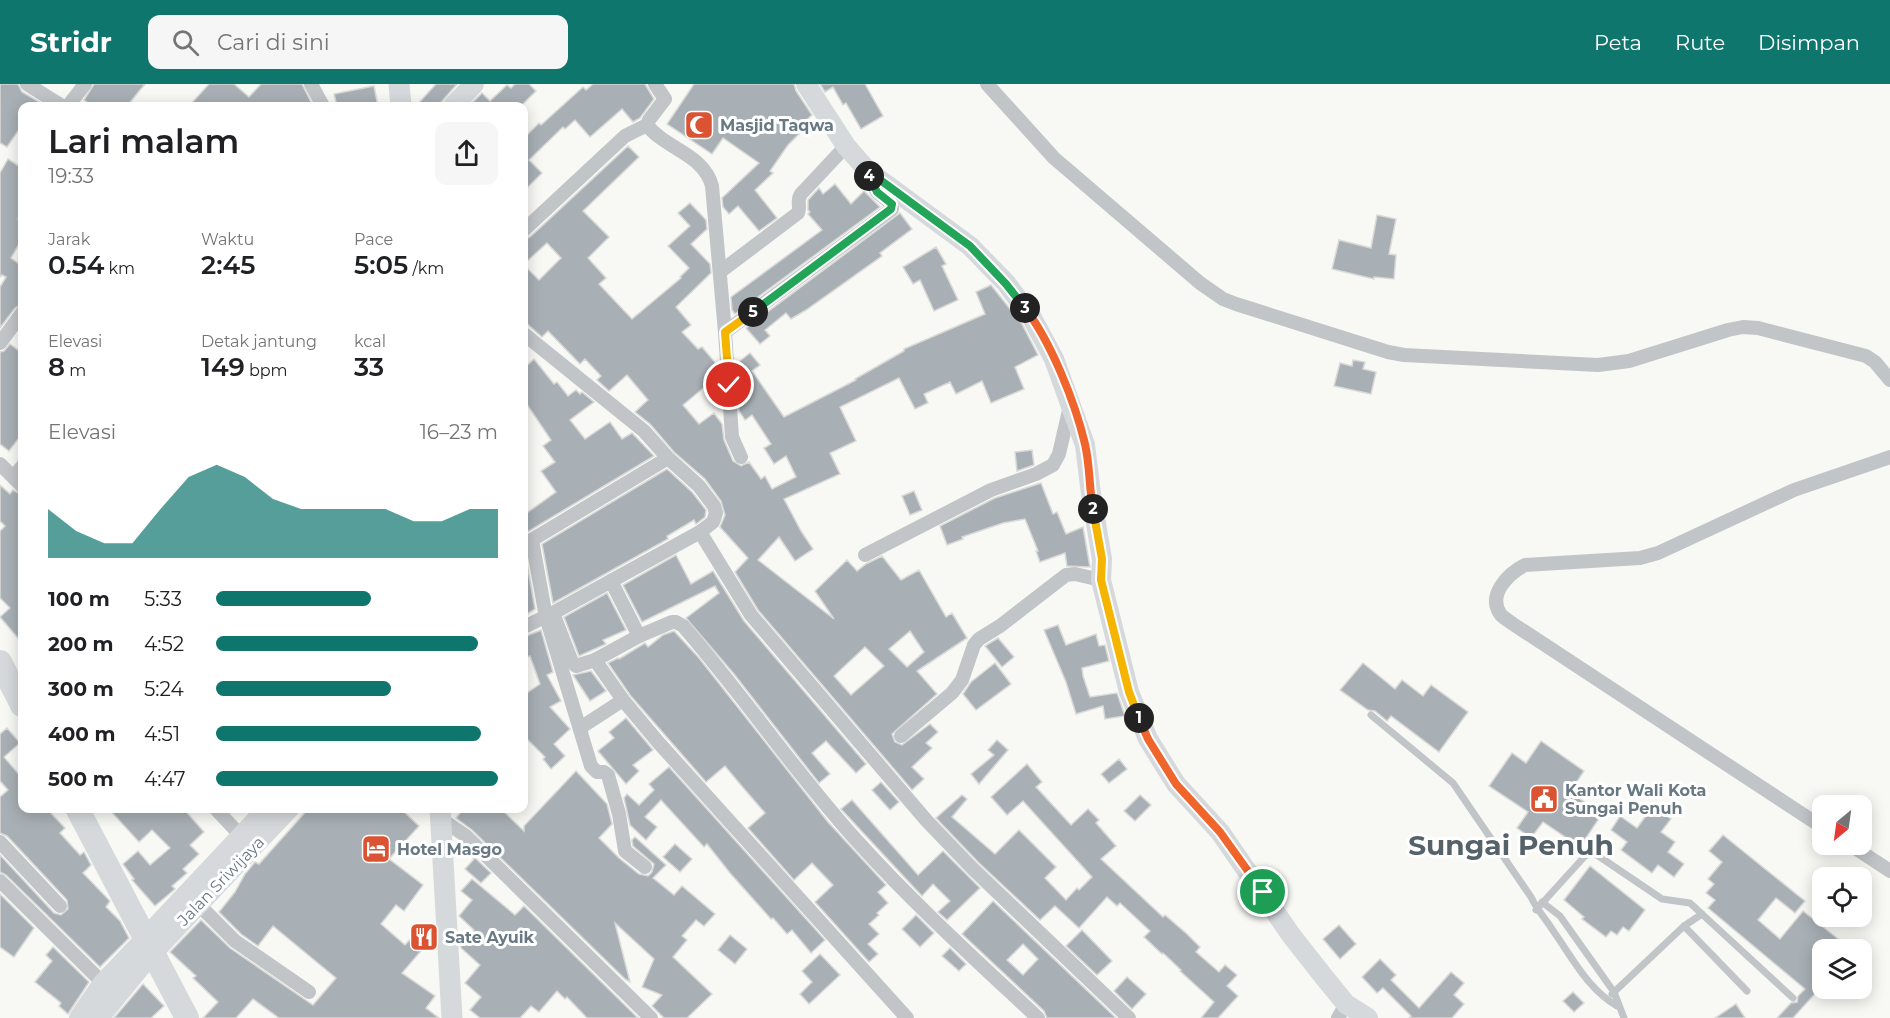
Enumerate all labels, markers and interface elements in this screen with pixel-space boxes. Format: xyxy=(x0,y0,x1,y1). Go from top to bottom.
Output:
search box xyxy=(148,15,568,69)
text: Stridr xyxy=(30,25,112,59)
icon: search xyxy=(169,26,202,59)
text: Cari di sini xyxy=(217,29,330,56)
text: Peta xyxy=(1594,30,1642,55)
text: Rute xyxy=(1675,30,1725,55)
text: Disimpan xyxy=(1758,30,1860,55)
mosque icon: Masjid Taqwa xyxy=(683,109,715,141)
place label: Masjid Taqwa xyxy=(720,116,834,135)
text: Lari malam xyxy=(48,121,239,161)
button: share xyxy=(435,122,498,185)
pin: 4 xyxy=(854,161,884,191)
text: 19:33 xyxy=(48,164,94,188)
text: 4 xyxy=(863,166,875,185)
text: Jarak xyxy=(48,230,90,249)
text: Waktu xyxy=(201,230,254,249)
text: Pace xyxy=(354,230,393,249)
text: 0.54 xyxy=(48,249,104,281)
text: 2:45 xyxy=(201,249,255,281)
text: 5:05 xyxy=(354,249,408,281)
text: km xyxy=(104,259,135,278)
text: /km xyxy=(408,259,444,278)
pin: 3 xyxy=(1010,293,1040,323)
pin: 5 xyxy=(738,297,768,327)
text: 3 xyxy=(1020,298,1030,317)
text: 5 xyxy=(748,302,758,321)
text: Elevasi xyxy=(48,332,102,351)
text: Detak jantung xyxy=(201,332,317,351)
text: kcal xyxy=(354,332,386,351)
text: 8 xyxy=(48,351,65,383)
text: 149 xyxy=(201,351,245,383)
text: 33 xyxy=(354,351,384,383)
pin xyxy=(703,359,754,410)
text: m xyxy=(65,361,86,380)
text: bpm xyxy=(245,361,288,380)
icon: check xyxy=(712,368,745,401)
text: Elevasi xyxy=(48,420,116,444)
text: 16–23 m xyxy=(420,420,498,444)
pin: 2 xyxy=(1078,494,1108,524)
text: 2 xyxy=(1088,499,1098,518)
text: 100 m xyxy=(48,587,110,611)
text: 5:33 xyxy=(144,587,182,611)
text: 200 m xyxy=(48,632,114,656)
text: 4:52 xyxy=(144,632,184,656)
text: 300 m xyxy=(48,677,114,701)
text: 5:24 xyxy=(144,677,184,701)
pin: 1 xyxy=(1124,703,1154,733)
text: 1 xyxy=(1136,708,1142,727)
text: 400 m xyxy=(48,722,116,746)
text: 4:51 xyxy=(144,722,180,746)
text: 500 m xyxy=(48,767,114,791)
text: 4:47 xyxy=(144,767,186,791)
place label: Kantor Wali Kota Sungai Penuh xyxy=(1565,781,1706,818)
public building icon: Kantor Wali Kota Sungai Penuh xyxy=(1528,783,1560,815)
north arrow xyxy=(1812,795,1872,855)
map controls xyxy=(1812,795,1872,999)
district label: Sungai Penuh xyxy=(1408,828,1614,862)
street label: Jalan Sriwijaya xyxy=(173,833,268,930)
hotel icon: Hotel Masgo xyxy=(360,833,392,865)
place label: Hotel Masgo xyxy=(397,840,502,859)
pin xyxy=(1237,866,1288,917)
button: locate xyxy=(1812,867,1872,927)
icon: arrive xyxy=(1246,875,1279,908)
restaurant icon: Sate Ayuik xyxy=(408,921,440,953)
place label: Sate Ayuik xyxy=(445,928,535,947)
button: layers xyxy=(1812,939,1872,999)

